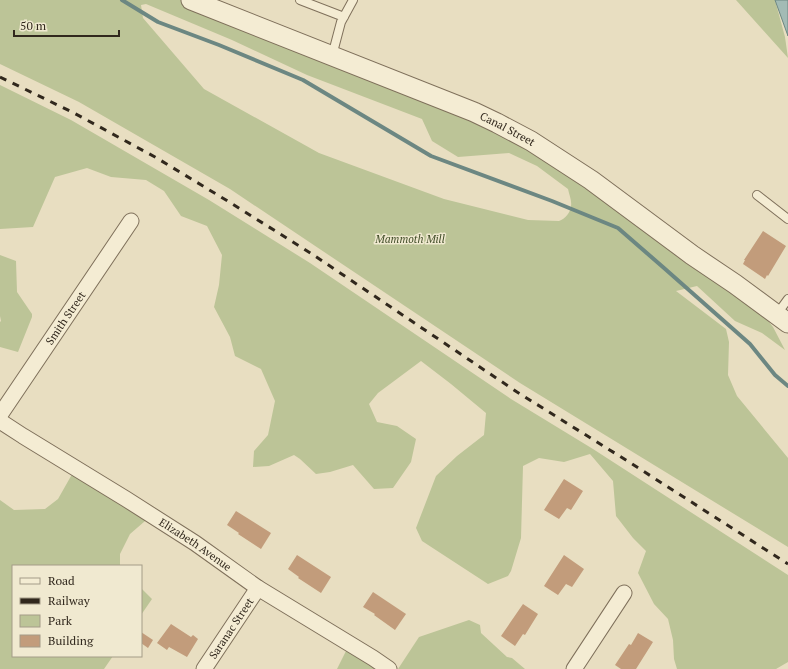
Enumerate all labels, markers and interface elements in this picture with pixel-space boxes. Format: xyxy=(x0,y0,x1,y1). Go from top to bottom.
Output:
scale bar xyxy=(14,12,119,38)
text: 50 m xyxy=(20,18,47,33)
street label: Canal Street xyxy=(478,109,538,149)
park label: Mammoth Mill xyxy=(374,232,445,246)
street label: Smith Street xyxy=(42,289,88,347)
street label: Elizabeth Avenue xyxy=(156,515,235,574)
legend xyxy=(12,565,142,657)
text: Road xyxy=(48,573,75,588)
text: Railway xyxy=(48,593,91,608)
street label: Saranac Street xyxy=(206,595,257,661)
text: Park xyxy=(48,613,73,628)
text: Building xyxy=(48,633,94,648)

